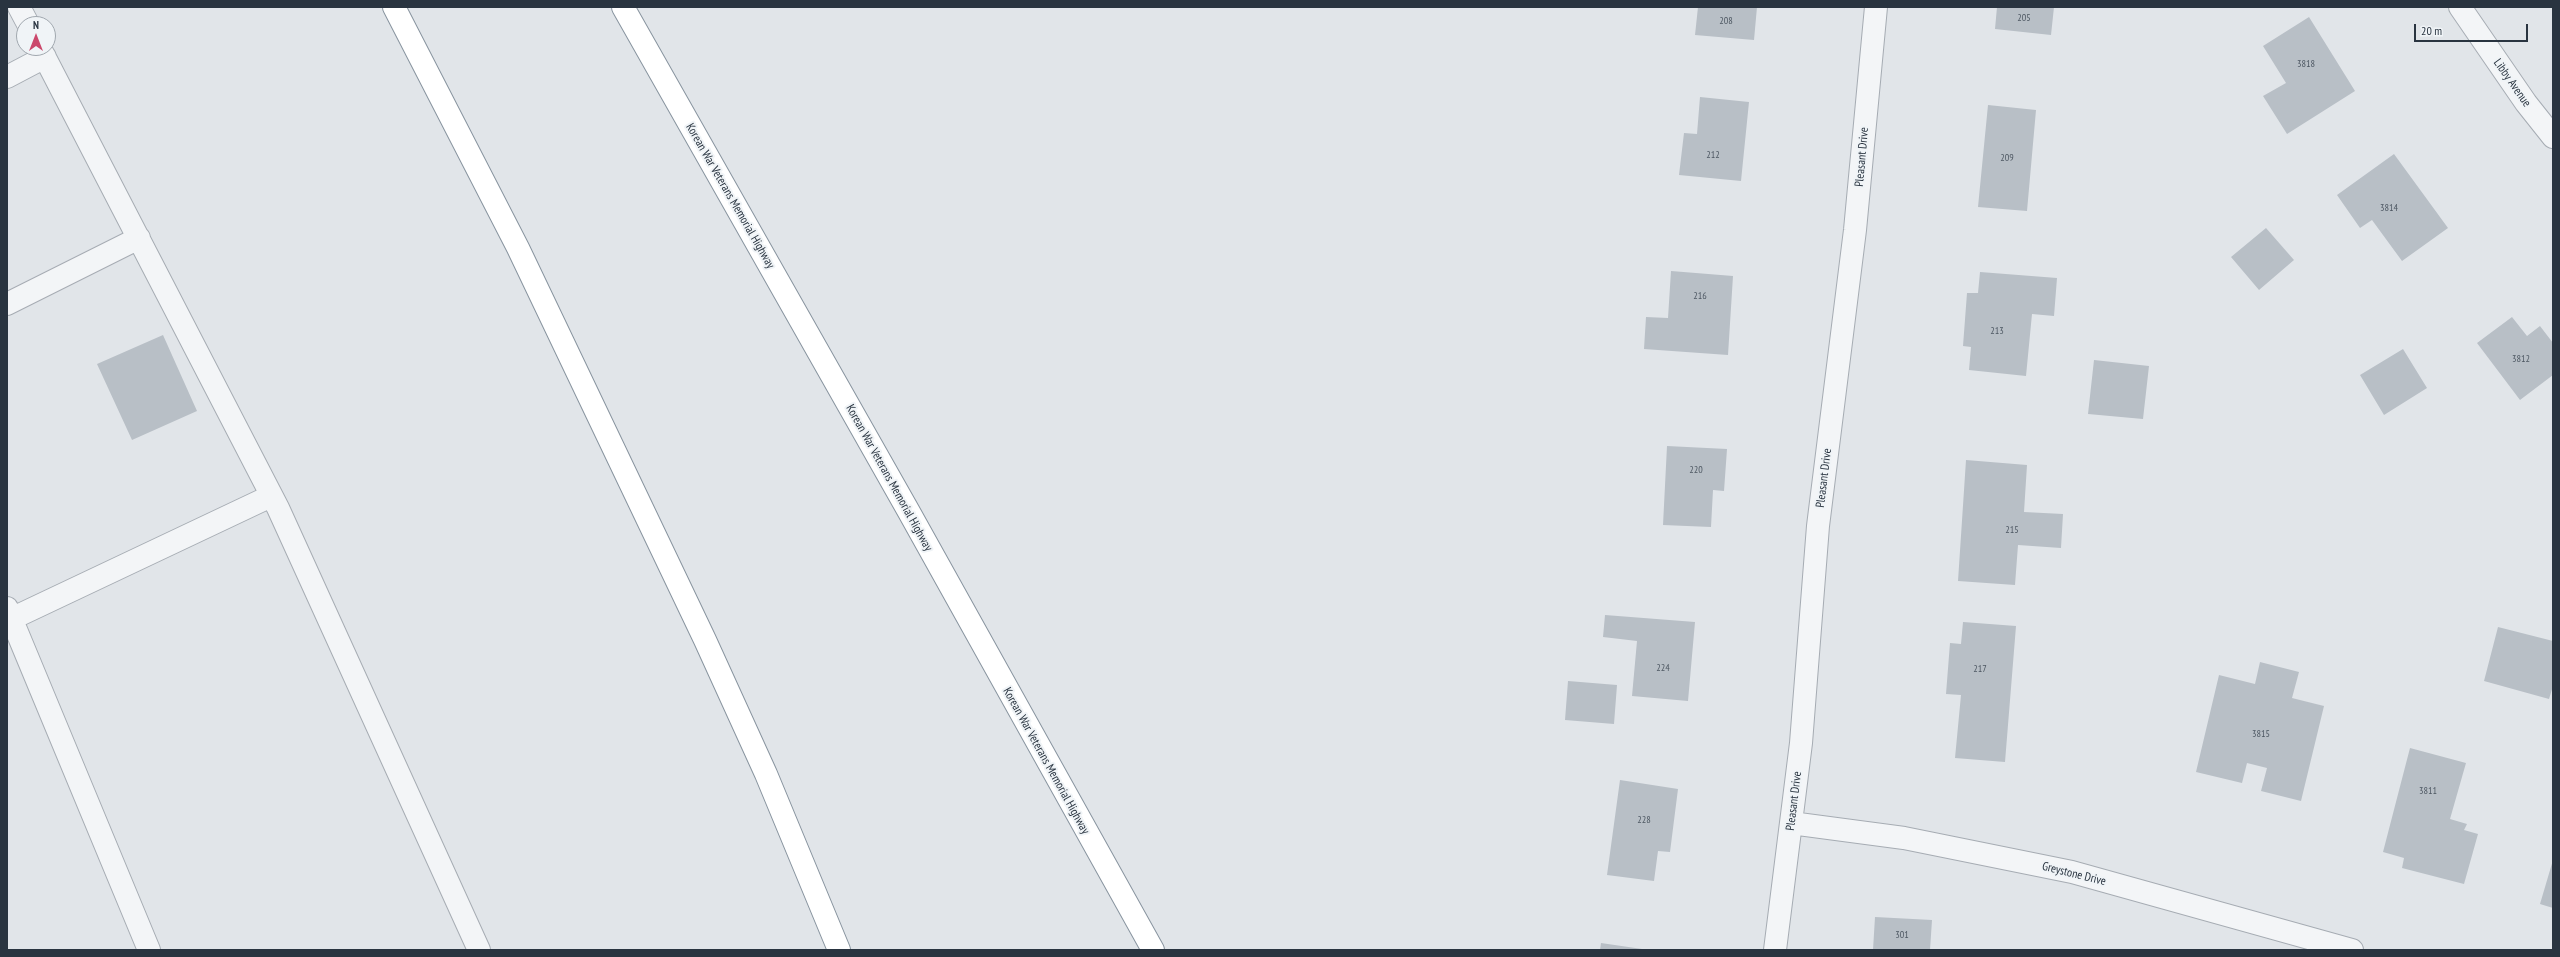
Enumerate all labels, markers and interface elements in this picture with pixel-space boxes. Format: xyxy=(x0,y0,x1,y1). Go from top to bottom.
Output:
house number: 205 xyxy=(2017,12,2031,24)
house number: 208 xyxy=(1719,15,1733,27)
north arrow xyxy=(16,16,56,56)
scale bar xyxy=(2416,16,2530,42)
text: N xyxy=(33,18,39,32)
text: 20 m xyxy=(2421,23,2442,38)
street label: Libby Avenue xyxy=(2490,56,2534,110)
house number: 3818 xyxy=(2297,58,2315,70)
street label: Korean War Veterans Memorial Highway xyxy=(682,121,778,271)
street label: Pleasant Drive xyxy=(1852,127,1872,187)
house number: 212 xyxy=(1706,149,1720,161)
house number: 209 xyxy=(2000,152,2014,164)
house number: 3814 xyxy=(2380,202,2398,214)
house number: 216 xyxy=(1693,290,1707,302)
house number: 213 xyxy=(1990,325,2004,337)
house number: 3812 xyxy=(2512,353,2530,365)
street label: Korean War Veterans Memorial Highway xyxy=(843,402,935,554)
street label: Pleasant Drive xyxy=(1813,447,1835,509)
house number: 220 xyxy=(1689,464,1703,476)
house number: 215 xyxy=(2005,524,2019,536)
house number: 224 xyxy=(1656,662,1670,674)
house number: 217 xyxy=(1973,663,1987,675)
street label: Korean War Veterans Memorial Highway xyxy=(1000,685,1092,837)
house number: 3815 xyxy=(2252,728,2270,740)
street label: Pleasant Drive xyxy=(1783,770,1805,832)
house number: 3811 xyxy=(2419,785,2437,797)
house number: 228 xyxy=(1637,814,1651,826)
street label: Greystone Drive xyxy=(2040,859,2108,889)
house number: 301 xyxy=(1895,929,1909,941)

